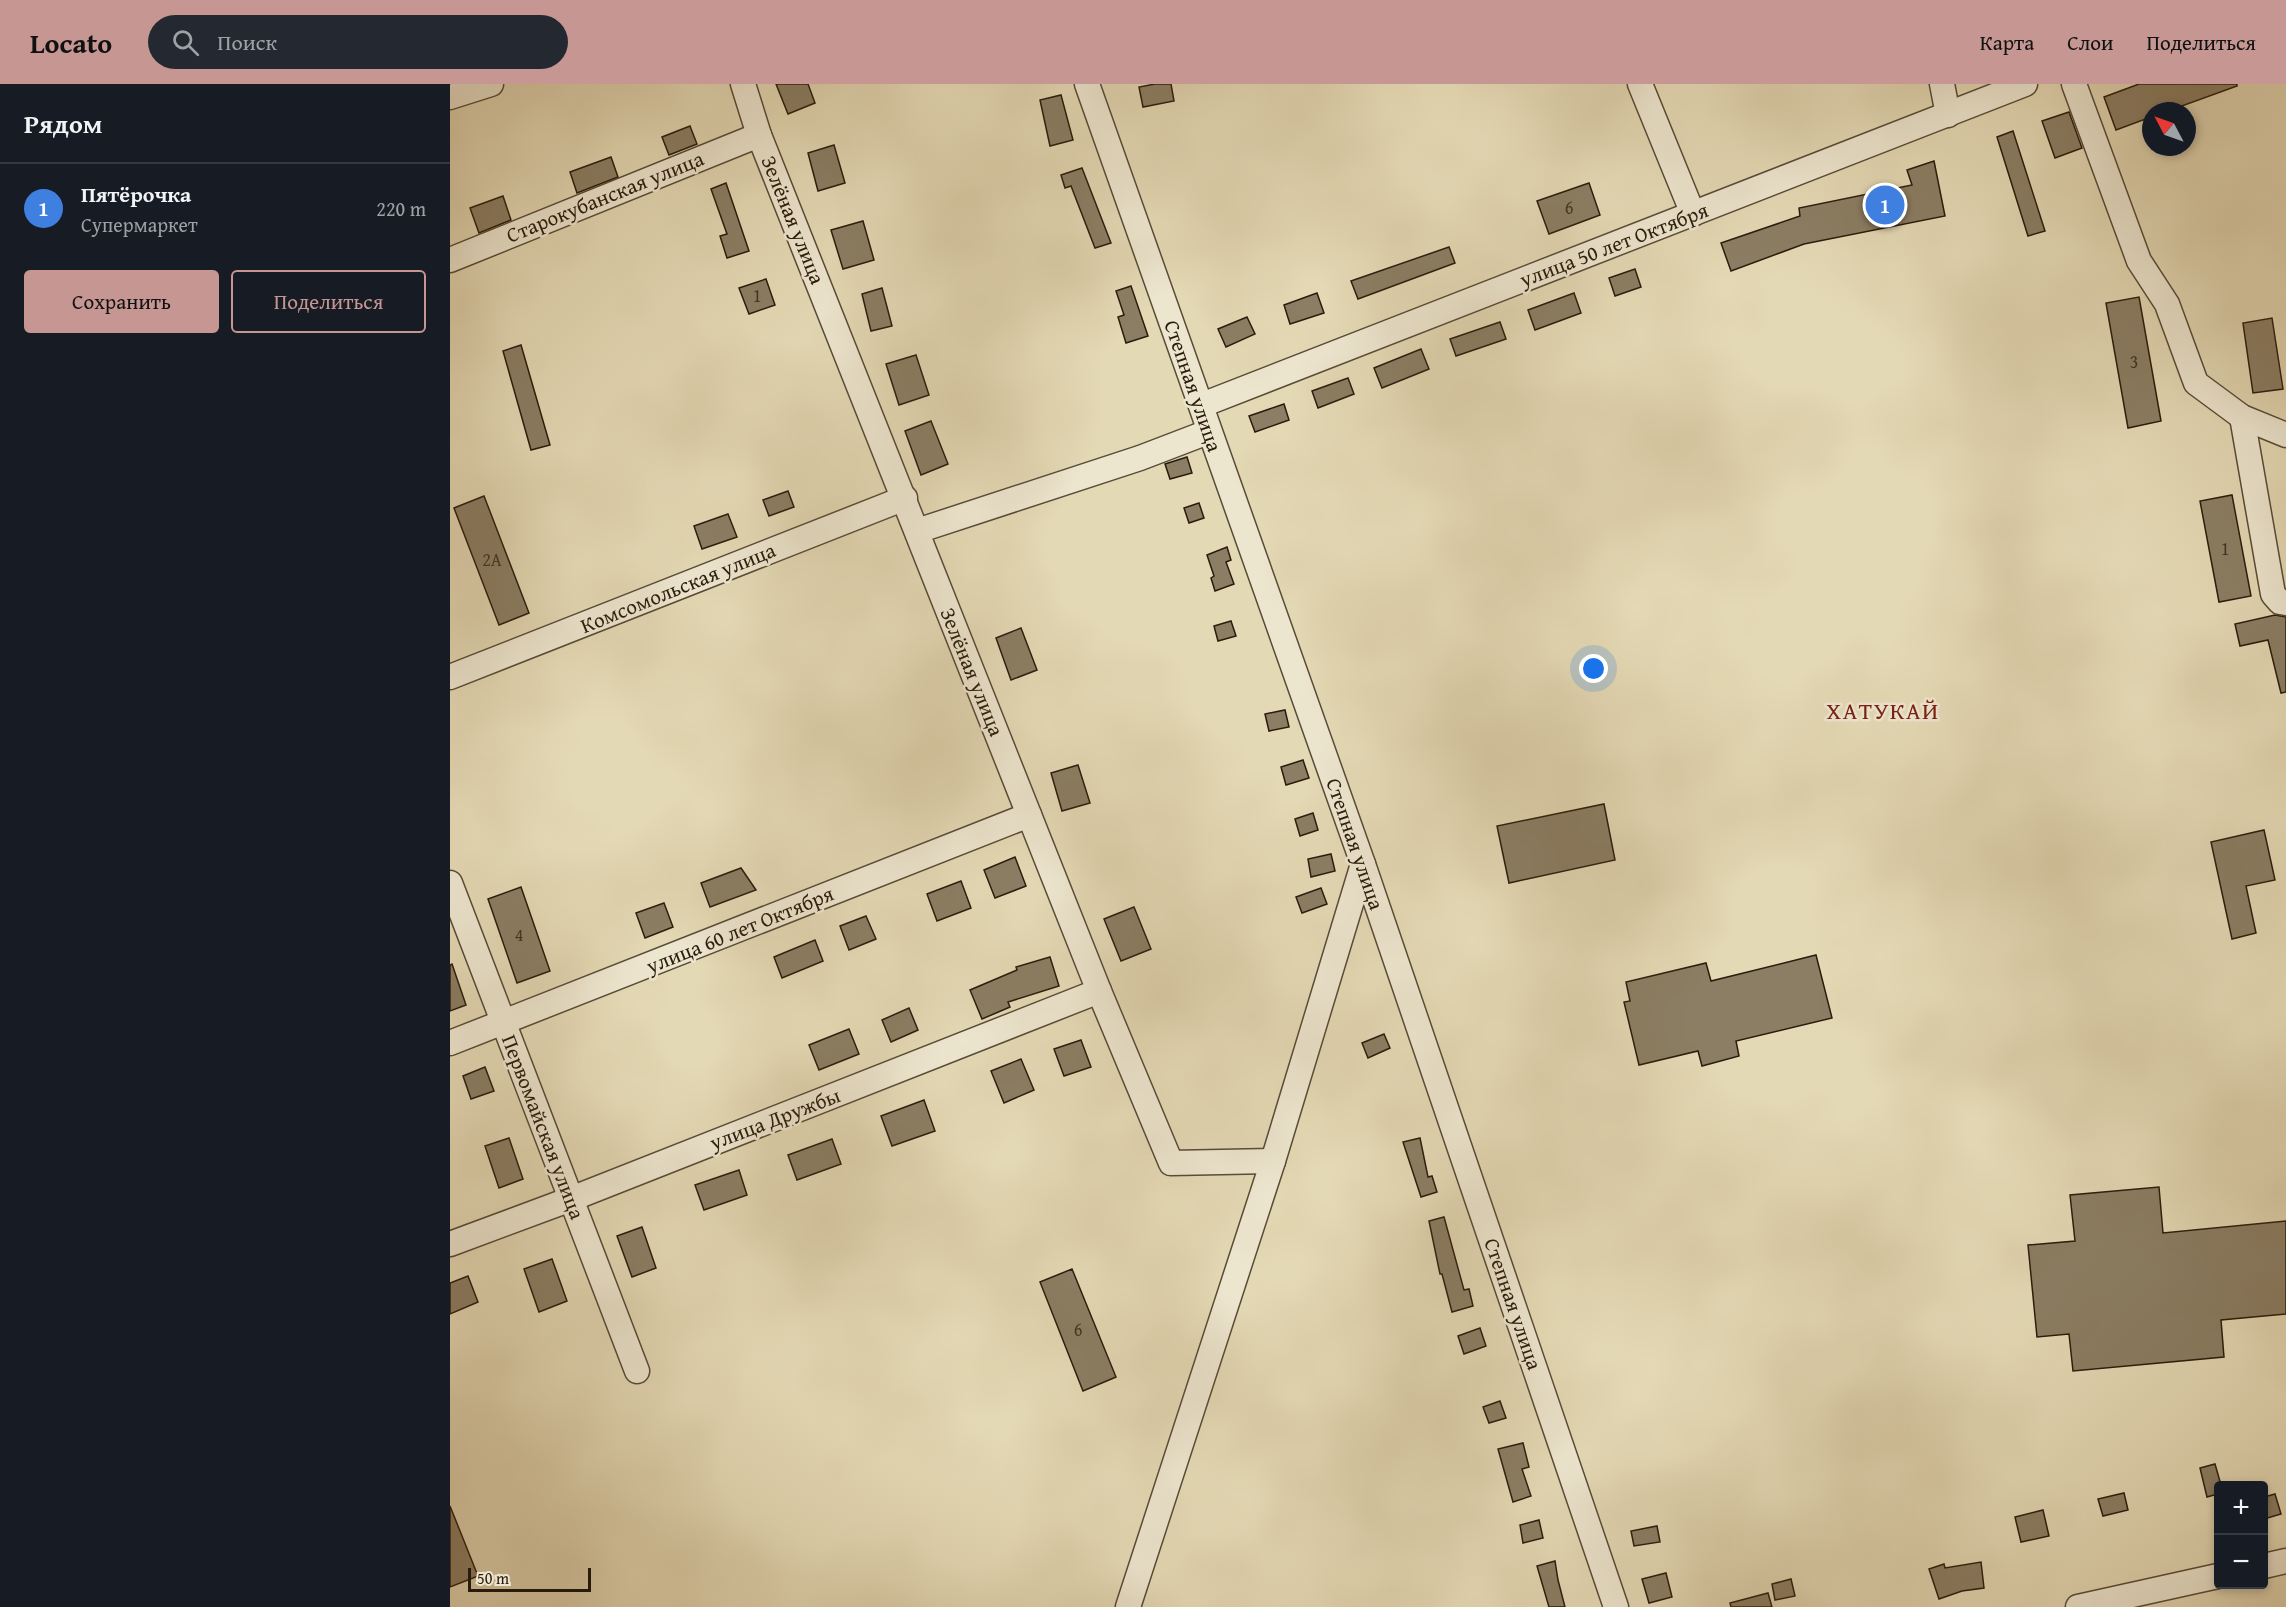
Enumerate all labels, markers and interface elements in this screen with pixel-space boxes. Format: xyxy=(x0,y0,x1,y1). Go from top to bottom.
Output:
search box xyxy=(148,15,568,69)
text: Locato xyxy=(30,22,112,63)
icon: search xyxy=(169,26,202,59)
text: Поиск xyxy=(217,26,277,58)
text: Карта xyxy=(1980,27,2034,58)
text: Слои xyxy=(2067,27,2113,58)
text: Поделиться xyxy=(2146,27,2256,58)
north arrow xyxy=(2142,102,2196,156)
text: Рядом xyxy=(24,104,102,143)
street label: Старокубанская улица xyxy=(501,143,708,250)
street label: Зелёная улица xyxy=(754,151,833,289)
text: Пятёрочка xyxy=(81,178,191,210)
pin: 1 xyxy=(1866,182,1904,228)
text: 1 xyxy=(38,194,49,223)
text: 220 m xyxy=(376,194,426,223)
street label: улица 50 лет Октября xyxy=(1514,194,1713,295)
house number: 6 xyxy=(1565,194,1573,221)
text: Супермаркет xyxy=(81,210,198,239)
button: Сохранить xyxy=(24,270,219,333)
button: Поделиться xyxy=(231,270,426,333)
house number: 1 xyxy=(753,282,761,309)
street label: Степная улица xyxy=(1156,316,1230,456)
house number: 3 xyxy=(2130,348,2138,375)
street label: Комсомольская улица xyxy=(576,534,780,641)
house number: 1 xyxy=(2221,535,2229,562)
house number: 2А xyxy=(482,546,502,573)
street label: Зелёная улица xyxy=(933,603,1012,741)
your location xyxy=(1579,654,1608,683)
district label: ХАТУКАЙ xyxy=(1826,693,1940,728)
street label: Степная улица xyxy=(1318,774,1392,914)
street label: улица 60 лет Октября xyxy=(641,878,838,982)
house number: 4 xyxy=(515,921,523,948)
street label: Первомайская улица xyxy=(494,1030,593,1224)
street label: улица Дружбы xyxy=(704,1079,845,1158)
street label: Степная улица xyxy=(1476,1234,1550,1374)
house number: 6 xyxy=(1074,1316,1082,1343)
map controls xyxy=(2214,1481,2268,1589)
button: + xyxy=(2214,1481,2268,1535)
button: − xyxy=(2214,1535,2268,1589)
scale bar xyxy=(468,1565,591,1592)
text: 50 m xyxy=(477,1566,509,1590)

